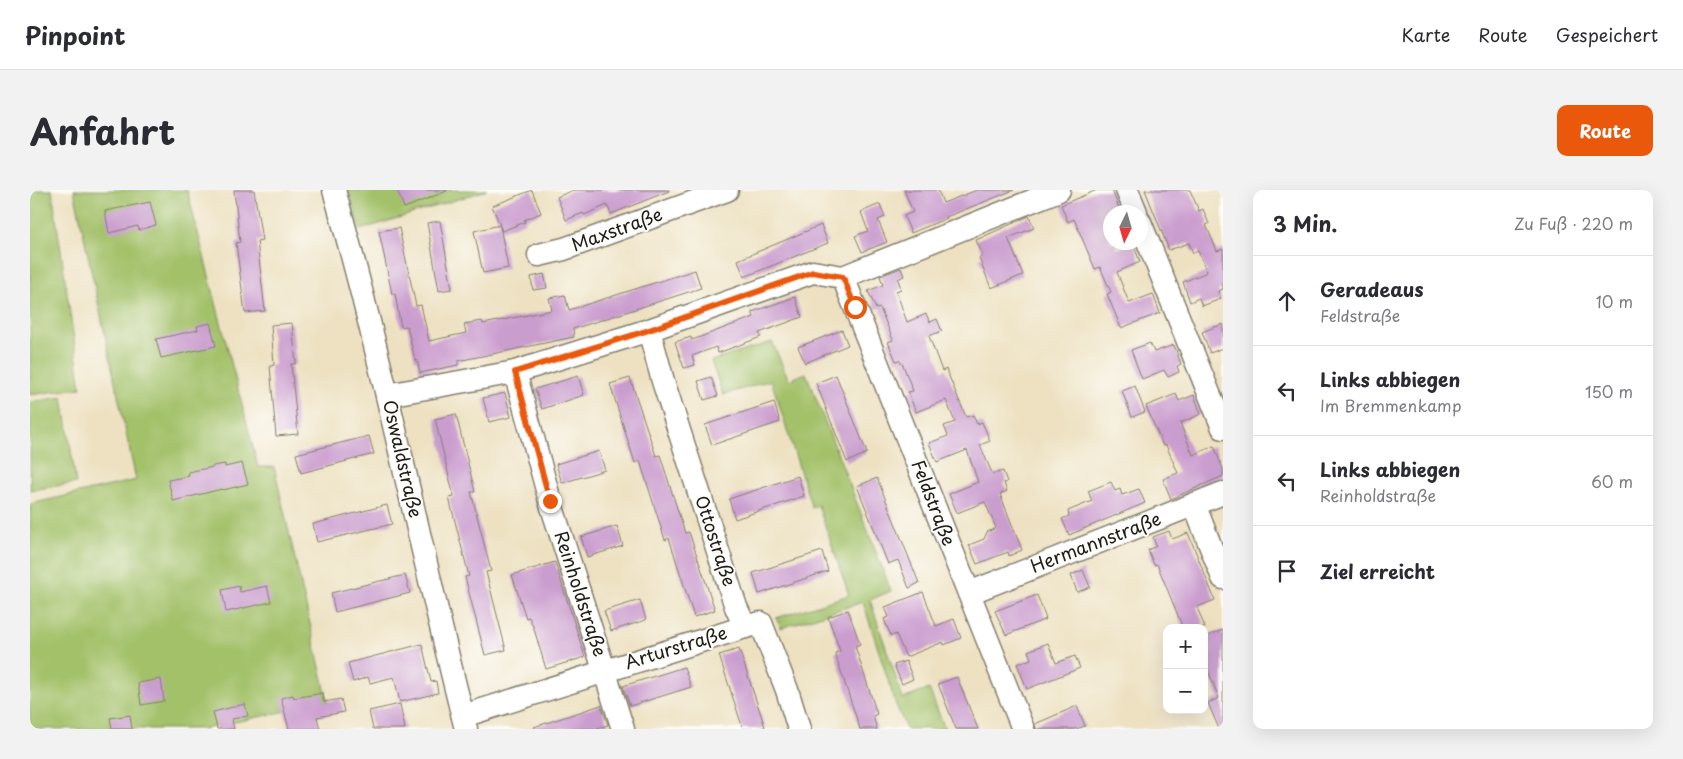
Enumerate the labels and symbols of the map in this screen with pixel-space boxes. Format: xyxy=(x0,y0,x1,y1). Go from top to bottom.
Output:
street label: Maxstraße xyxy=(567,200,666,258)
north arrow xyxy=(1103,205,1148,250)
route start xyxy=(844,296,867,319)
street label: Oswaldstraße xyxy=(377,397,430,520)
street label: Feldstraße xyxy=(906,456,963,549)
route end xyxy=(539,490,562,513)
street label: Ottostraße xyxy=(689,492,744,590)
street label: Hermannstraße xyxy=(1026,504,1165,579)
street label: Reinholdstraße xyxy=(548,527,614,660)
street label: Arturstraße xyxy=(621,618,730,675)

